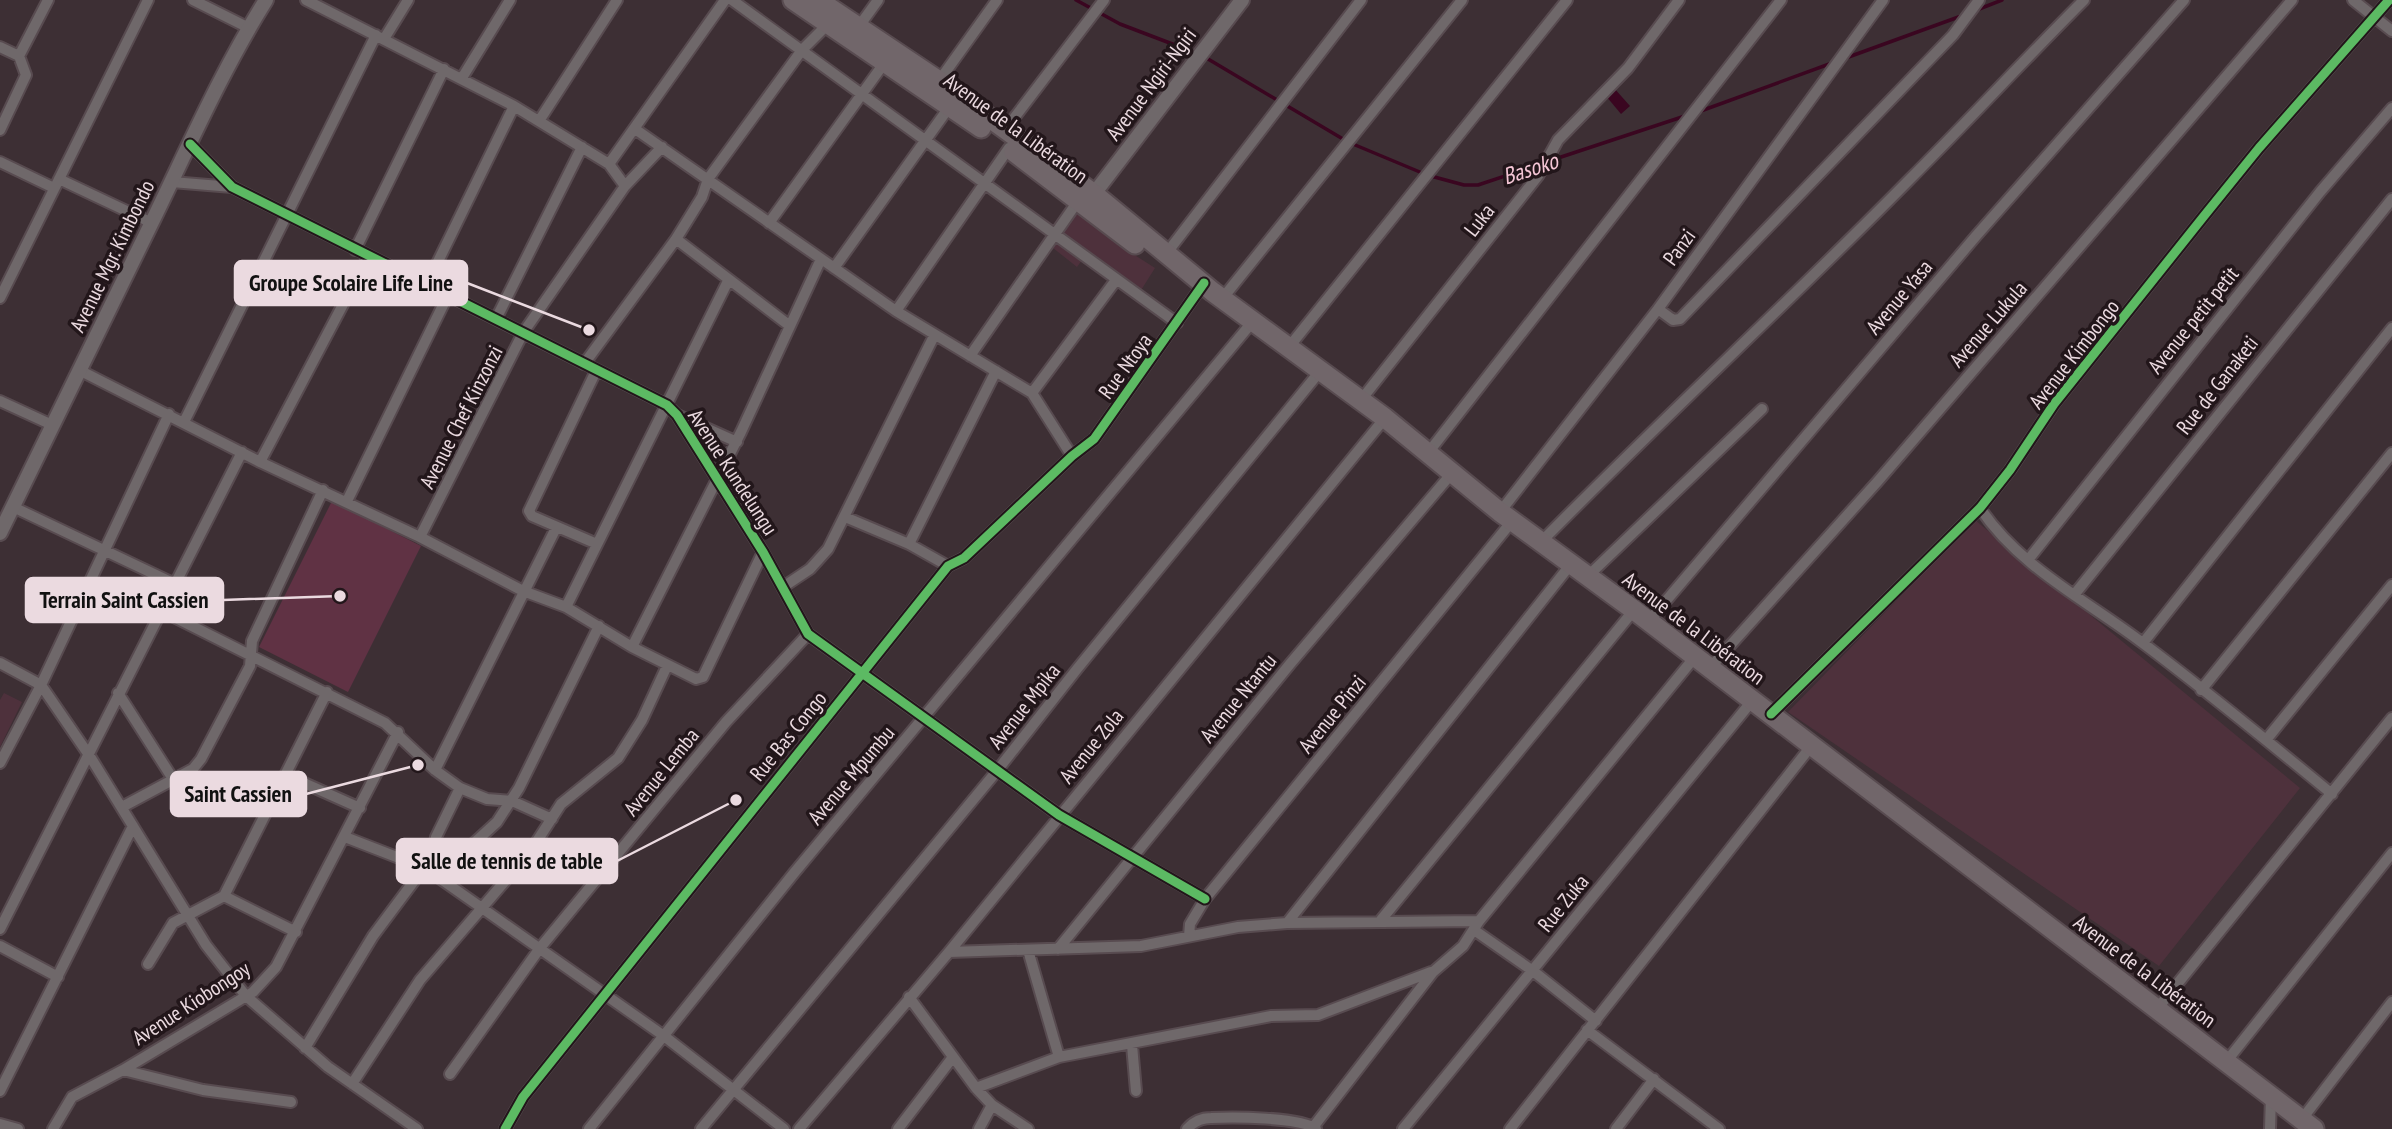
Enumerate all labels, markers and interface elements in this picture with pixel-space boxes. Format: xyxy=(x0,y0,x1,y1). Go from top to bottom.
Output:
street label: Avenue Ngiri-Ngiri xyxy=(1100,22,1202,146)
street label: Avenue de la Libération xyxy=(939,67,1093,189)
water label: Basoko xyxy=(1499,145,1563,191)
street label: Avenue Mgr. Kimbondo xyxy=(64,176,160,336)
street label: Luka xyxy=(1458,198,1500,242)
street label: Panzi xyxy=(1657,223,1701,271)
street label: Avenue Yasa xyxy=(1860,254,1938,340)
callout: Groupe Scolaire Life Line xyxy=(235,261,467,305)
street label: Avenue petit petit xyxy=(2142,261,2244,379)
text: Groupe Scolaire Life Line xyxy=(249,268,453,297)
street label: Avenue Lukula xyxy=(1943,275,2033,373)
street label: Avenue Kimbongo xyxy=(2023,294,2125,414)
street label: Rue Ntoya xyxy=(1092,328,1158,404)
street label: Rue de Ganaketi xyxy=(2170,330,2264,440)
street label: Avenue Chef Kinzonzi xyxy=(413,341,509,493)
street label: Avenue Kundelungu xyxy=(682,404,784,540)
street label: Avenue de la Libération xyxy=(1617,566,1771,690)
callout: Terrain Saint Cassien xyxy=(26,578,223,622)
text: Terrain Saint Cassien xyxy=(39,585,209,614)
street label: Avenue Ntantu xyxy=(1194,648,1282,748)
street label: Avenue Mpika xyxy=(982,658,1066,754)
street label: Avenue Pinzi xyxy=(1292,669,1372,759)
street label: Rue Bas Congo xyxy=(744,686,832,786)
street label: Avenue Zola xyxy=(1053,703,1129,789)
street label: Avenue Mpumbu xyxy=(802,720,900,830)
street label: Avenue Lemba xyxy=(617,723,705,821)
callout: Saint Cassien xyxy=(171,772,306,816)
text: Saint Cassien xyxy=(184,779,292,808)
callout: Salle de tennis de table xyxy=(397,839,617,883)
text: Salle de tennis de table xyxy=(411,846,603,875)
street label: Rue Zuka xyxy=(1532,869,1594,937)
street label: Avenue de la Libération xyxy=(2068,909,2222,1033)
street label: Avenue Kiobongoy xyxy=(127,955,255,1051)

